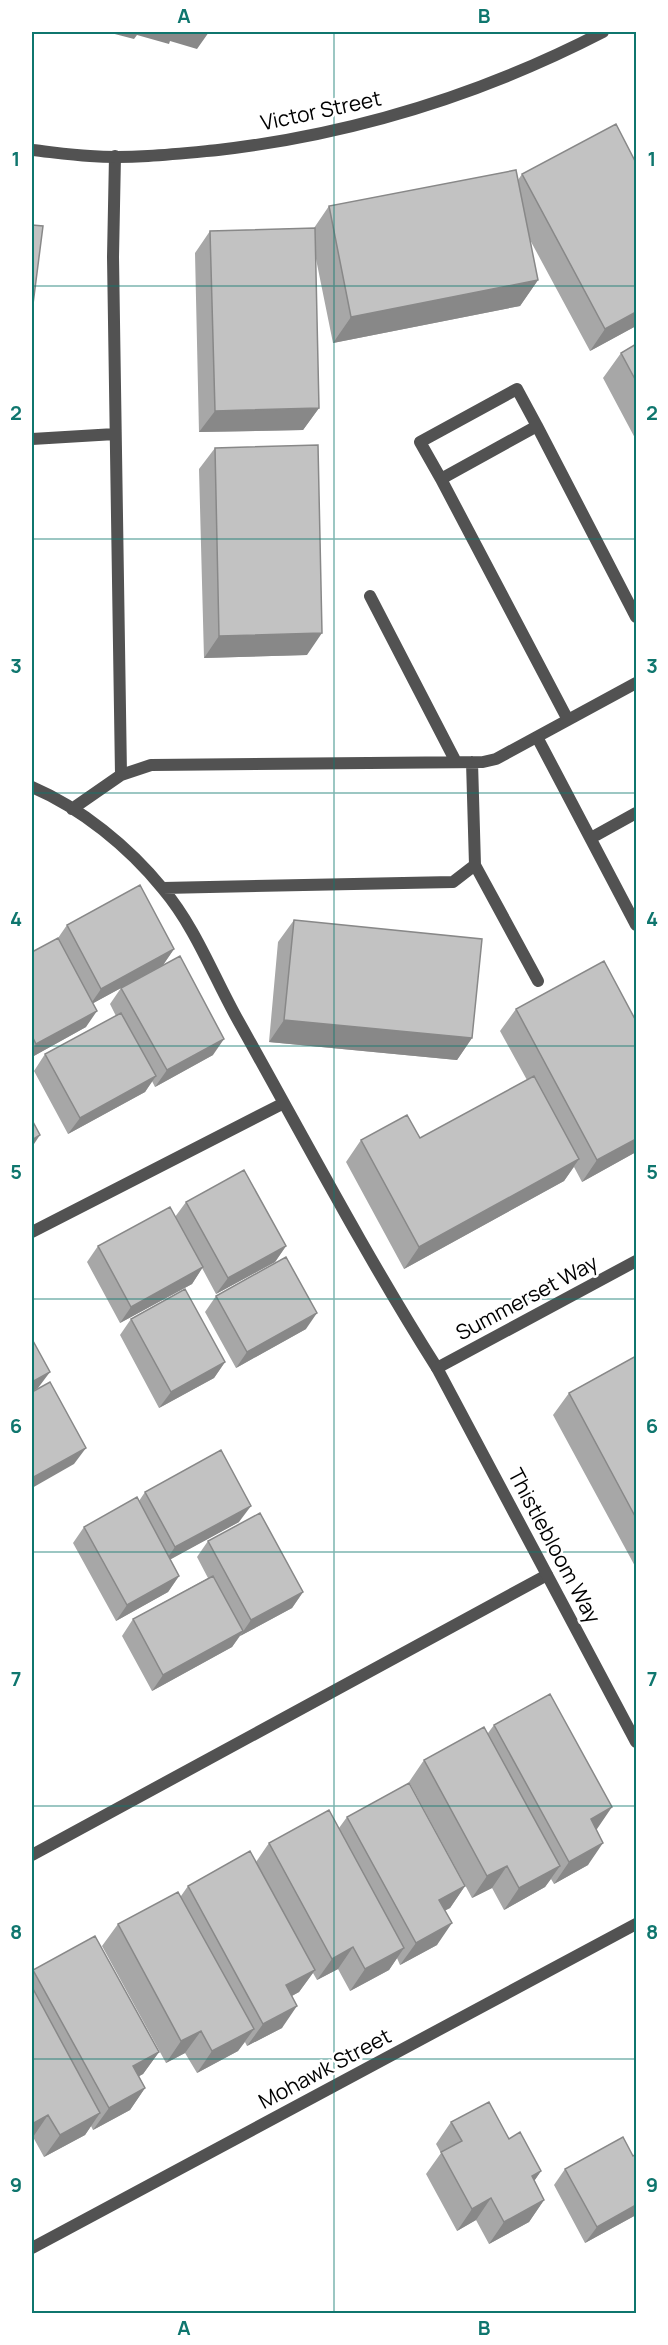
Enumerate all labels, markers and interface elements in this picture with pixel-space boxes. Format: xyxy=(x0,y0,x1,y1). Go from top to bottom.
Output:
text: A xyxy=(177,2,191,29)
text: B xyxy=(478,2,491,29)
street label: Victor Street xyxy=(258,84,384,136)
text: 1 xyxy=(12,145,20,172)
text: 1 xyxy=(648,145,656,172)
text: 2 xyxy=(10,399,22,426)
text: 2 xyxy=(646,399,658,426)
text: 3 xyxy=(10,652,22,679)
text: 3 xyxy=(646,652,658,679)
text: 4 xyxy=(10,905,22,932)
text: 4 xyxy=(646,905,658,932)
text: 5 xyxy=(10,1158,22,1185)
text: 5 xyxy=(646,1158,658,1185)
street label: Summerset Way xyxy=(451,1248,602,1346)
text: 6 xyxy=(10,1412,22,1439)
text: 6 xyxy=(646,1412,658,1439)
street label: Thistlebloom Way xyxy=(502,1463,608,1628)
text: 7 xyxy=(11,1665,21,1692)
text: 7 xyxy=(647,1665,657,1692)
text: 8 xyxy=(10,1918,22,1945)
text: 8 xyxy=(646,1918,658,1945)
street label: Mohawk Street xyxy=(253,2021,396,2115)
text: 9 xyxy=(10,2171,22,2198)
text: 9 xyxy=(646,2171,658,2198)
text: A xyxy=(177,2314,191,2341)
text: B xyxy=(478,2314,491,2341)

